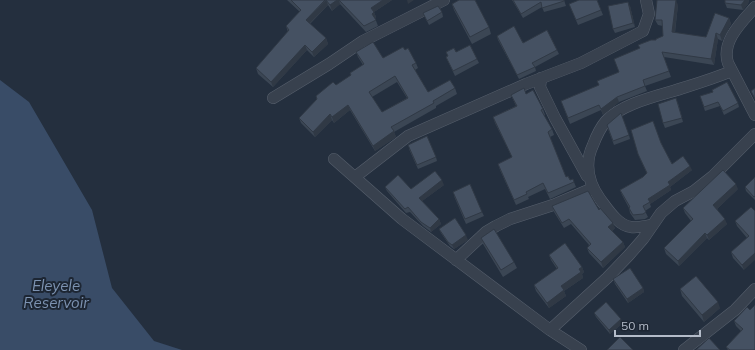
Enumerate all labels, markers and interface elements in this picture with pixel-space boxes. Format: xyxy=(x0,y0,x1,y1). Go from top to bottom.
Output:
water label: Eleyele Reservoir xyxy=(23,276,89,312)
scale bar xyxy=(615,312,700,338)
text: 50 m xyxy=(621,318,649,333)

